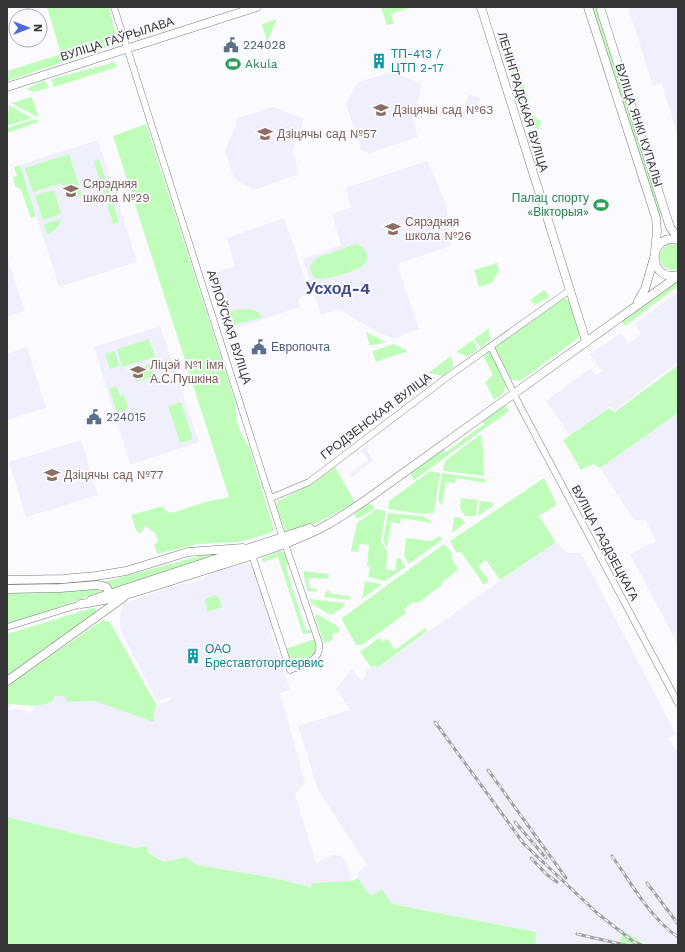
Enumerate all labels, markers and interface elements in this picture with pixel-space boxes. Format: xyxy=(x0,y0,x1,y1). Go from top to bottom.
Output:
north arrow xyxy=(8,8,48,48)
street label: ВУЛІЦА ГАЎРЫЛАВА xyxy=(58,13,175,64)
text: N xyxy=(31,24,44,32)
street label: ЛЕНІНГРАДСКАЯ ВУЛІЦА xyxy=(495,30,551,174)
public building icon: 224028 xyxy=(222,36,240,54)
place label: 224028 xyxy=(243,38,286,52)
place label: ТП-413 / ЦТП 2-17 xyxy=(391,47,444,75)
building icon: ТП-413 / ЦТП 2-17 xyxy=(370,52,388,70)
sports icon: Akula xyxy=(224,55,242,73)
place label: Akula xyxy=(245,57,278,71)
street label: ВУЛІЦА ЯНКІ КУПАЛЫ xyxy=(612,62,666,188)
school or university icon: Дзіцячы сад №63 xyxy=(372,101,390,119)
place label: Дзіцячы сад №63 xyxy=(393,103,493,117)
school or university icon: Дзіцячы сад №57 xyxy=(256,125,274,143)
place label: Дзіцячы сад №57 xyxy=(277,127,377,141)
place label: Сярэдняя школа №29 xyxy=(83,177,150,205)
school or university icon: Сярэдняя школа №29 xyxy=(62,182,80,200)
place label: Палац спорту «Вікторыя» xyxy=(512,191,589,219)
sports icon: Палац спорту «Вікторыя» xyxy=(592,196,610,214)
place label: Сярэдняя школа №26 xyxy=(405,215,472,243)
school or university icon: Сярэдняя школа №26 xyxy=(384,220,402,238)
street label: АРЛОЎСКАЯ ВУЛІЦА xyxy=(204,268,255,386)
district label: Усход-4 xyxy=(306,279,370,298)
public building icon: Европочта xyxy=(250,338,268,356)
place label: Европочта xyxy=(271,340,330,354)
place label: Ліцэй №1 імя А.С.Пушкіна xyxy=(150,358,224,386)
school or university icon: Ліцэй №1 імя А.С.Пушкіна xyxy=(129,363,147,381)
street label: ГРОДЗЕНСКАЯ ВУЛІЦА xyxy=(318,370,434,462)
public building icon: 224015 xyxy=(85,408,103,426)
place label: 224015 xyxy=(106,410,146,424)
school or university icon: Дзіцячы сад №77 xyxy=(43,466,61,484)
place label: Дзіцячы сад №77 xyxy=(64,468,164,482)
street label: ВУЛІЦА ГАЗДЗЕЦКАГА xyxy=(569,483,641,603)
place label: ОАО Бреставтоторгсервис xyxy=(205,642,323,670)
building icon: ОАО Бреставтоторгсервис xyxy=(184,647,202,665)

